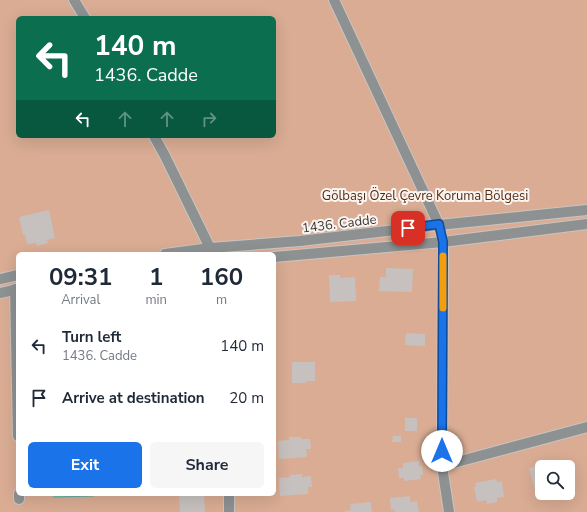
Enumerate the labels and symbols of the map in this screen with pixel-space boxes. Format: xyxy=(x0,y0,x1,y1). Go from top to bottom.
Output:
park label: Gölbaşı Özel Çevre Koruma Bölgesi xyxy=(322,186,528,205)
street label: 1436. Cadde xyxy=(301,210,378,237)
pin xyxy=(391,211,425,245)
position arrow xyxy=(421,430,463,472)

